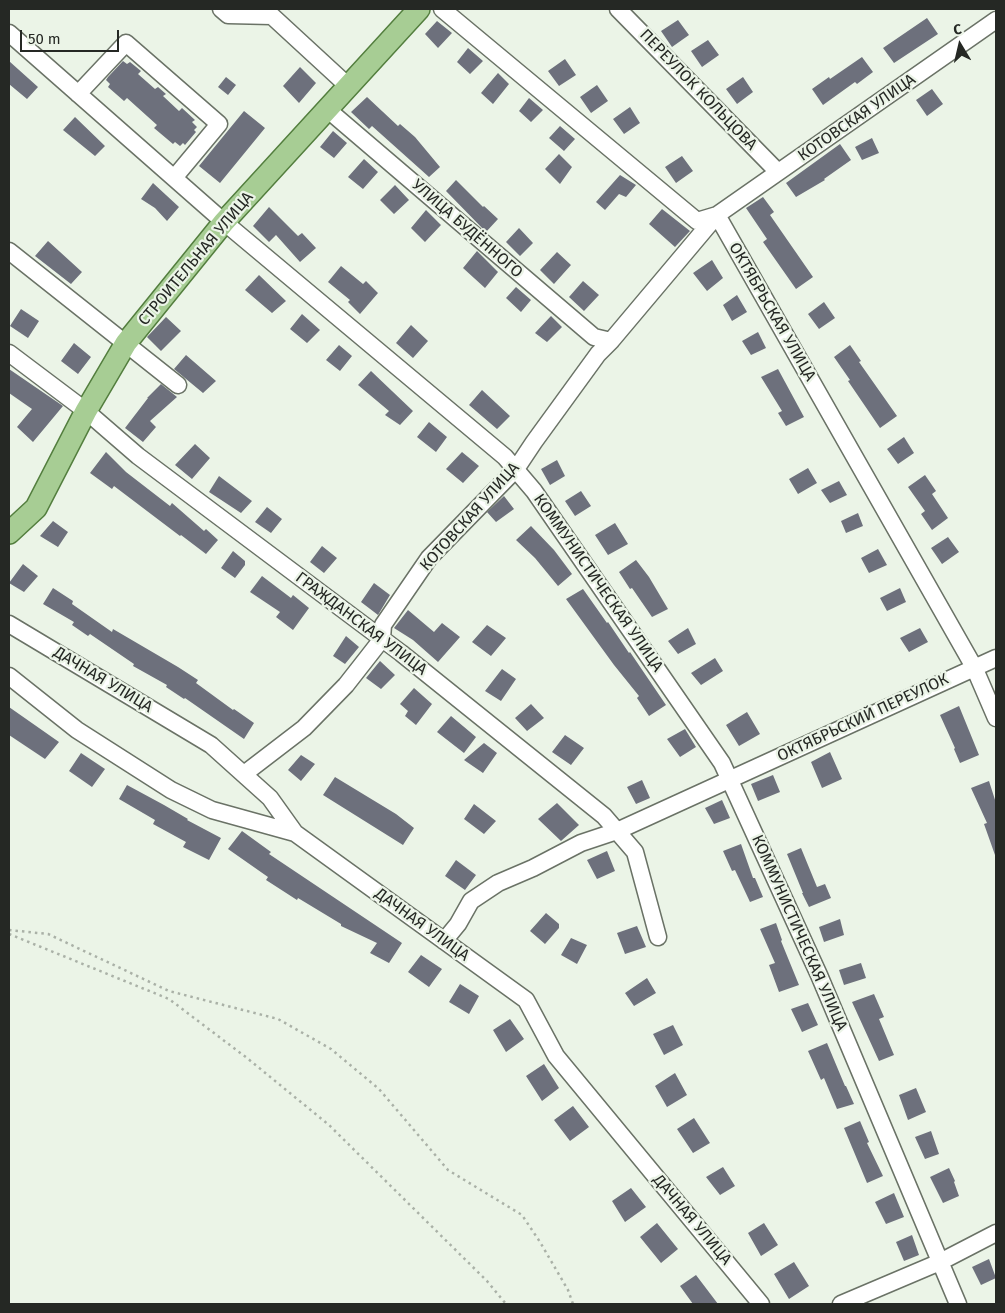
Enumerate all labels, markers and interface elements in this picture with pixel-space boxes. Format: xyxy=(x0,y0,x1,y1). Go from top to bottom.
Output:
scale bar xyxy=(22,20,121,52)
north arrow xyxy=(935,20,985,70)
text: С xyxy=(952,21,963,39)
street label: ПЕРЕУЛОК КОЛЬЦОВА xyxy=(635,26,761,154)
text: 50 m xyxy=(28,30,61,48)
street label: КОТОВСКАЯ УЛИЦА xyxy=(794,70,920,166)
street label: УЛИЦА БУДЁННОГО xyxy=(408,176,526,282)
street label: СТРОИТЕЛЬНАЯ УЛИЦА xyxy=(135,188,257,330)
street label: ОКТЯБРЬСКАЯ УЛИЦА xyxy=(724,239,820,385)
street label: КОТОВСКАЯ УЛИЦА xyxy=(416,459,524,575)
street label: КОММУНИСТИЧЕСКАЯ УЛИЦА xyxy=(529,490,667,676)
street label: ГРАЖДАНСКАЯ УЛИЦА xyxy=(291,568,431,680)
street label: ДАЧНАЯ УЛИЦА xyxy=(50,643,156,717)
street label: ОКТЯБРЬСКИЙ ПЕРЕУЛОК xyxy=(774,670,952,766)
street label: КОММУНИСТИЧЕСКАЯ УЛИЦА xyxy=(747,832,851,1034)
street label: ДАЧНАЯ УЛИЦА xyxy=(371,884,473,966)
street label: ДАЧНАЯ УЛИЦА xyxy=(649,1171,735,1269)

